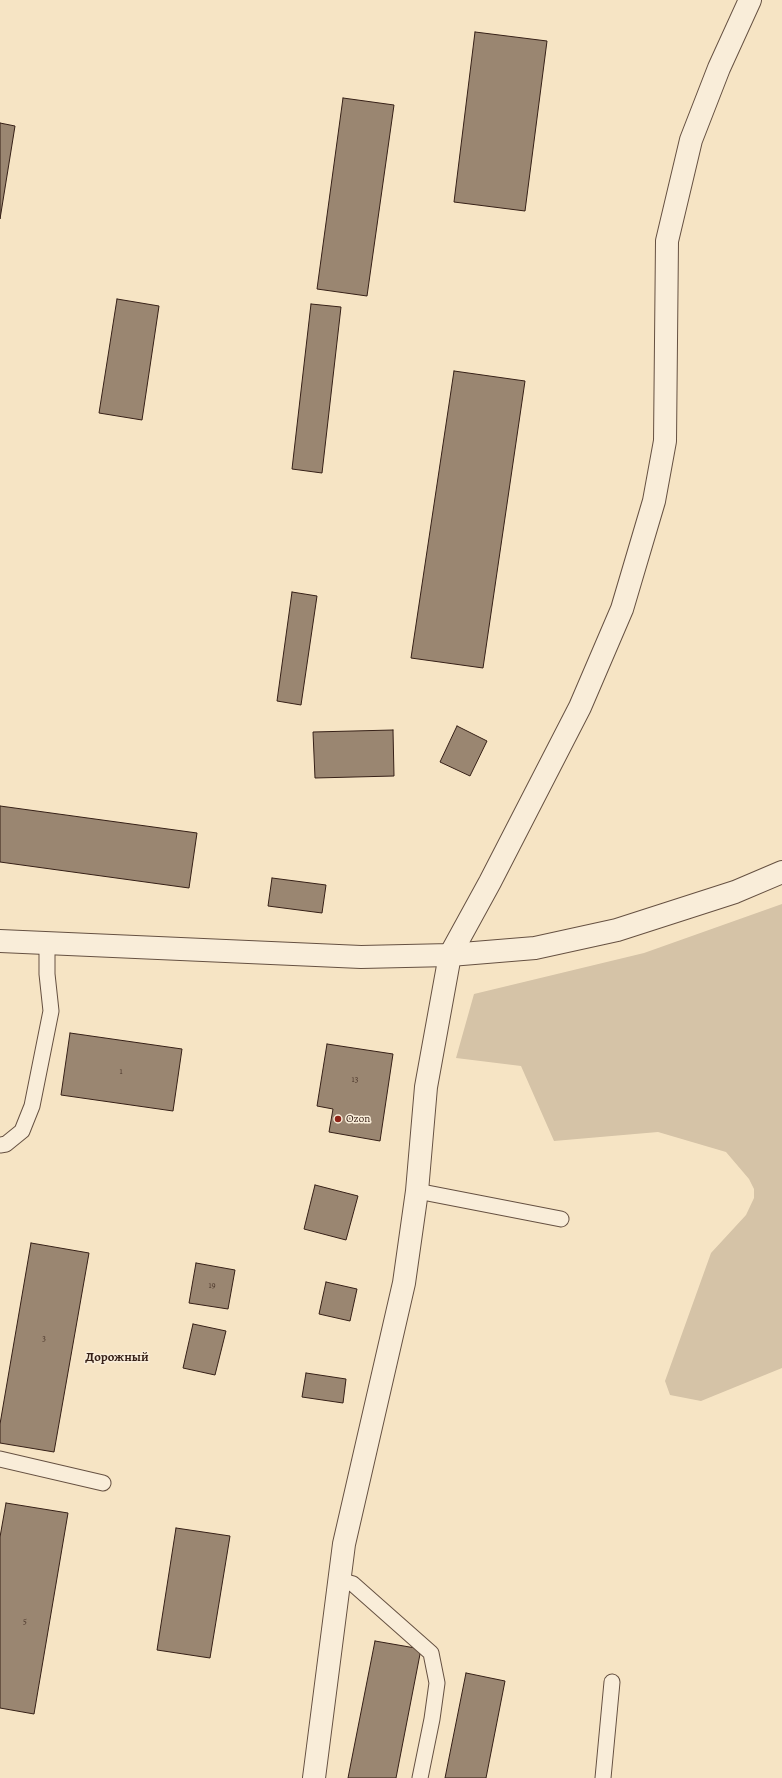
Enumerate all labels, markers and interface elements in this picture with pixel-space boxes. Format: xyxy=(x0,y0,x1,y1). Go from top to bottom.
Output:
house number: 1 xyxy=(119,1067,123,1077)
house number: 13 xyxy=(352,1075,358,1085)
place label: Ozon xyxy=(346,1112,370,1126)
marker: Ozon xyxy=(333,1114,343,1124)
house number: 19 xyxy=(208,1281,216,1291)
house number: 3 xyxy=(42,1334,46,1344)
district label: Дорожный xyxy=(85,1350,149,1366)
house number: 5 xyxy=(23,1617,27,1627)

